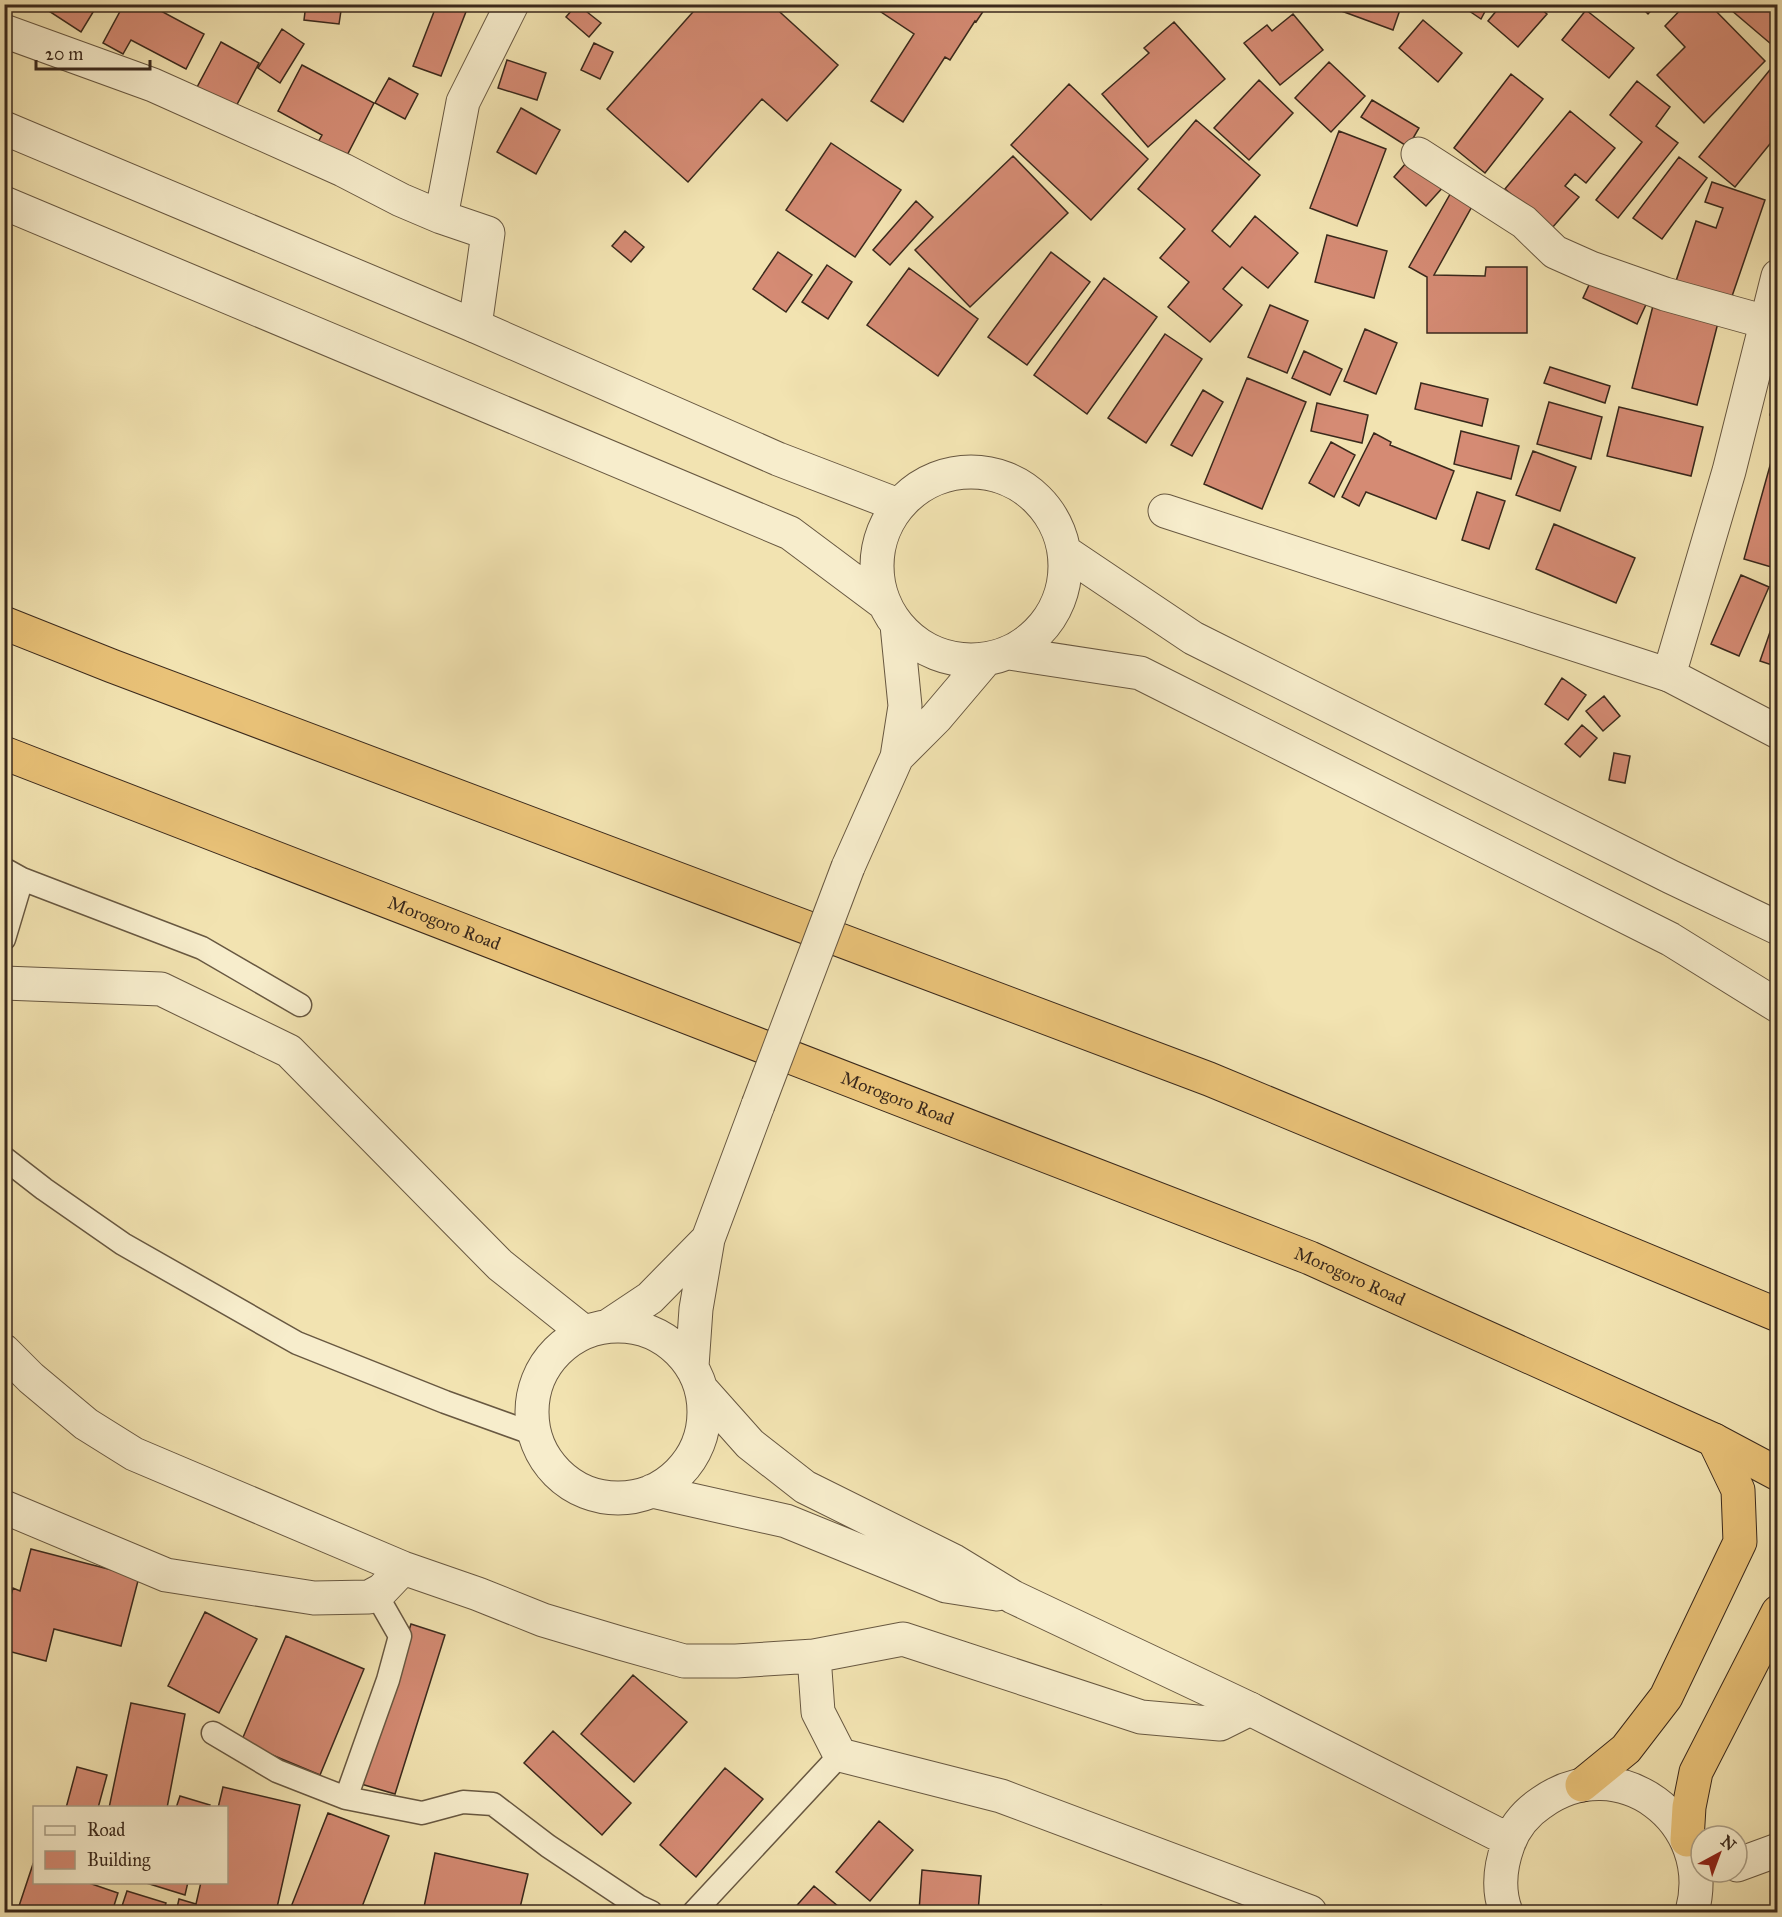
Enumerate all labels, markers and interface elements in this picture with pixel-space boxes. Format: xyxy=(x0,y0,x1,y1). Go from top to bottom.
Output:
scale bar xyxy=(36,33,150,71)
text: 20 m xyxy=(45,43,83,65)
street label: Morogoro Road xyxy=(385,891,504,955)
street label: Morogoro Road xyxy=(838,1067,957,1130)
street label: Morogoro Road xyxy=(1291,1242,1409,1310)
legend xyxy=(33,1806,228,1884)
text: Road xyxy=(87,1819,125,1841)
north arrow xyxy=(1689,1824,1749,1884)
text: N xyxy=(1717,1831,1740,1855)
text: Building xyxy=(87,1849,151,1872)

